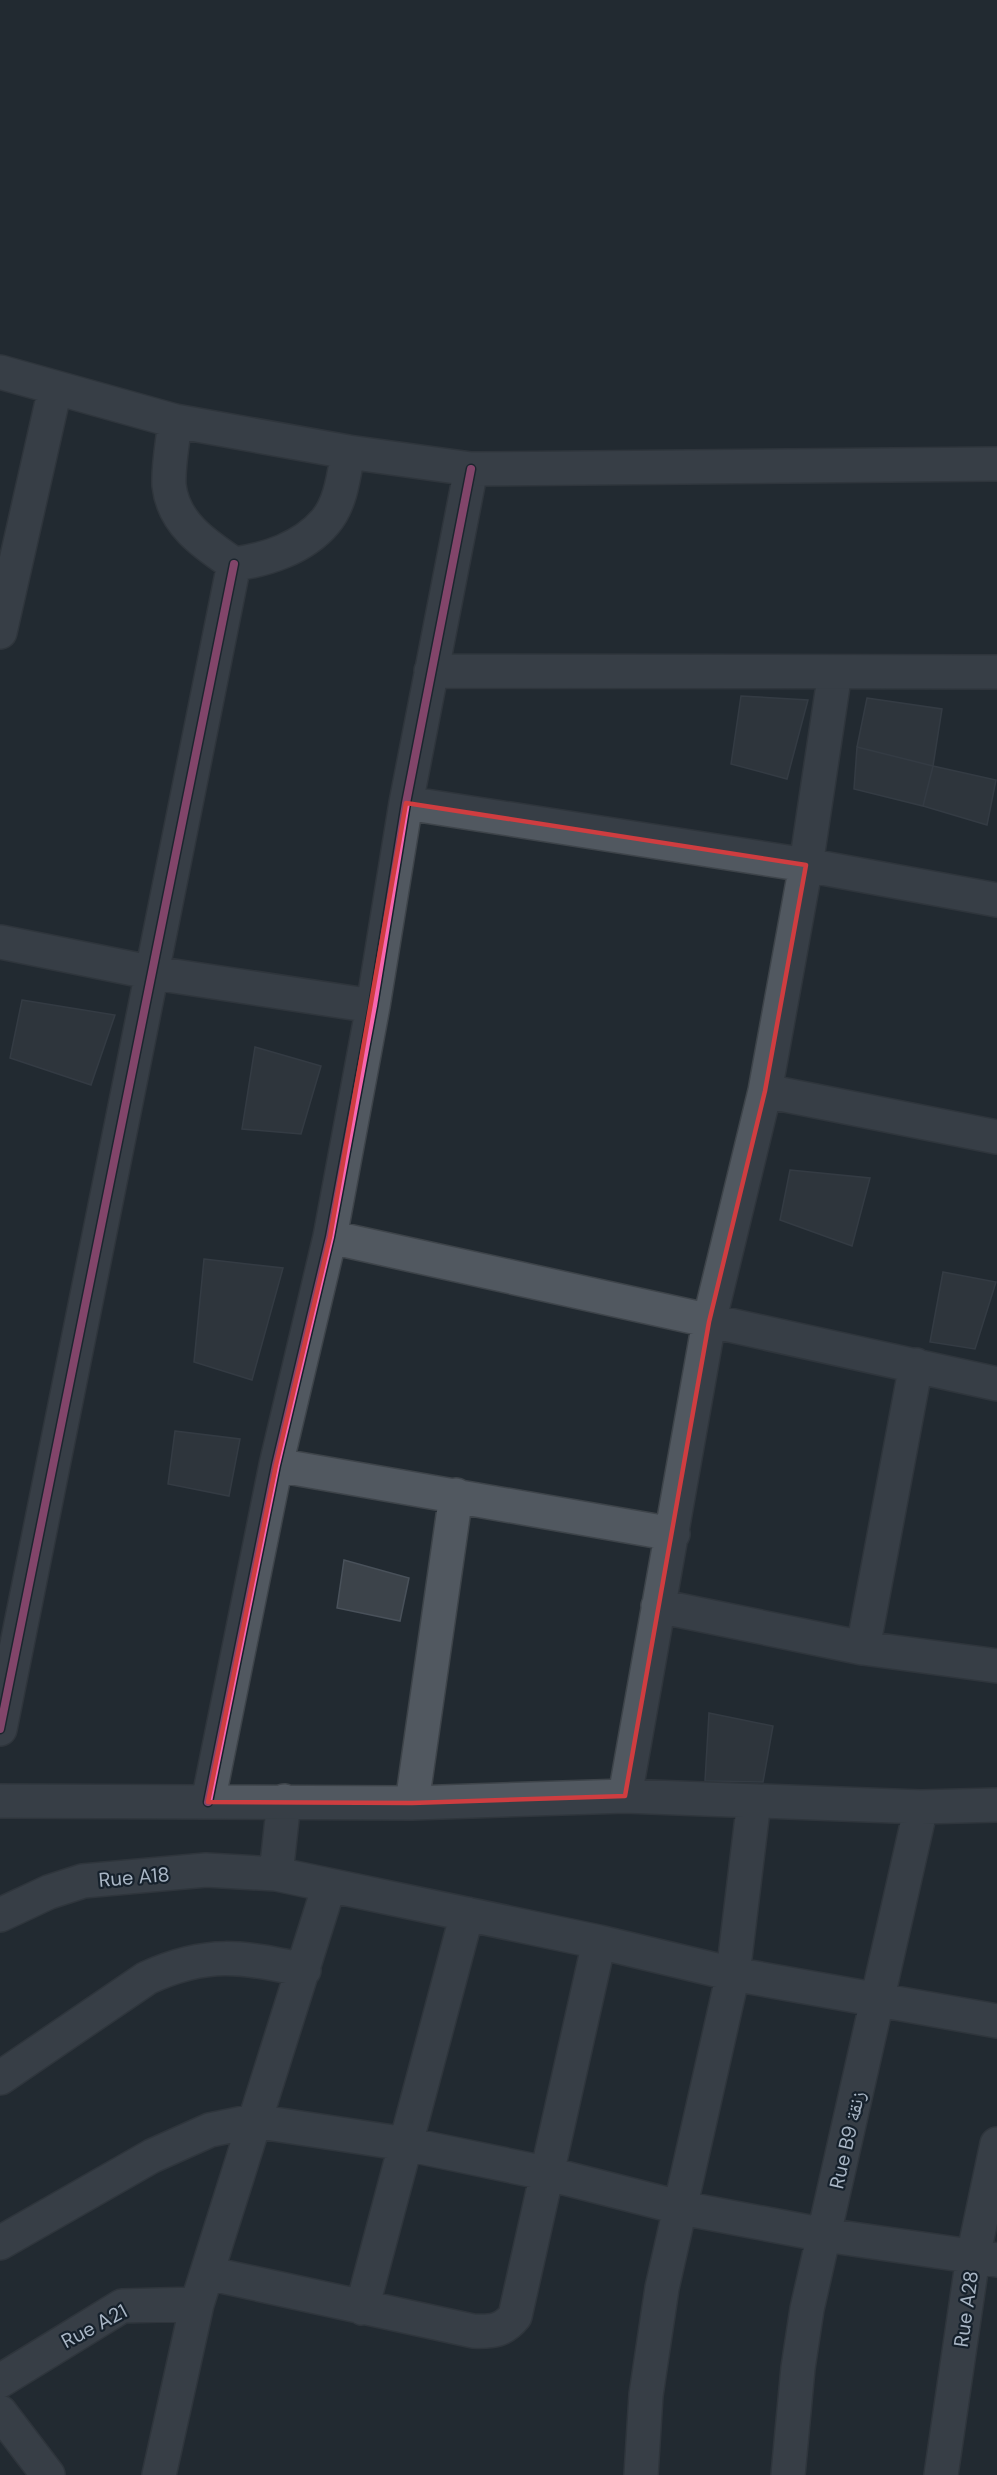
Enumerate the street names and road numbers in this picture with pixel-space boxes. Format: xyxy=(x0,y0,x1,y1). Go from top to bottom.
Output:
street label: Rue A18 xyxy=(97,1861,171,1893)
street label: Rue B9 زنقة xyxy=(823,2089,871,2191)
street label: Rue A28 xyxy=(948,2269,984,2349)
street label: Rue A21 xyxy=(57,2298,131,2354)

